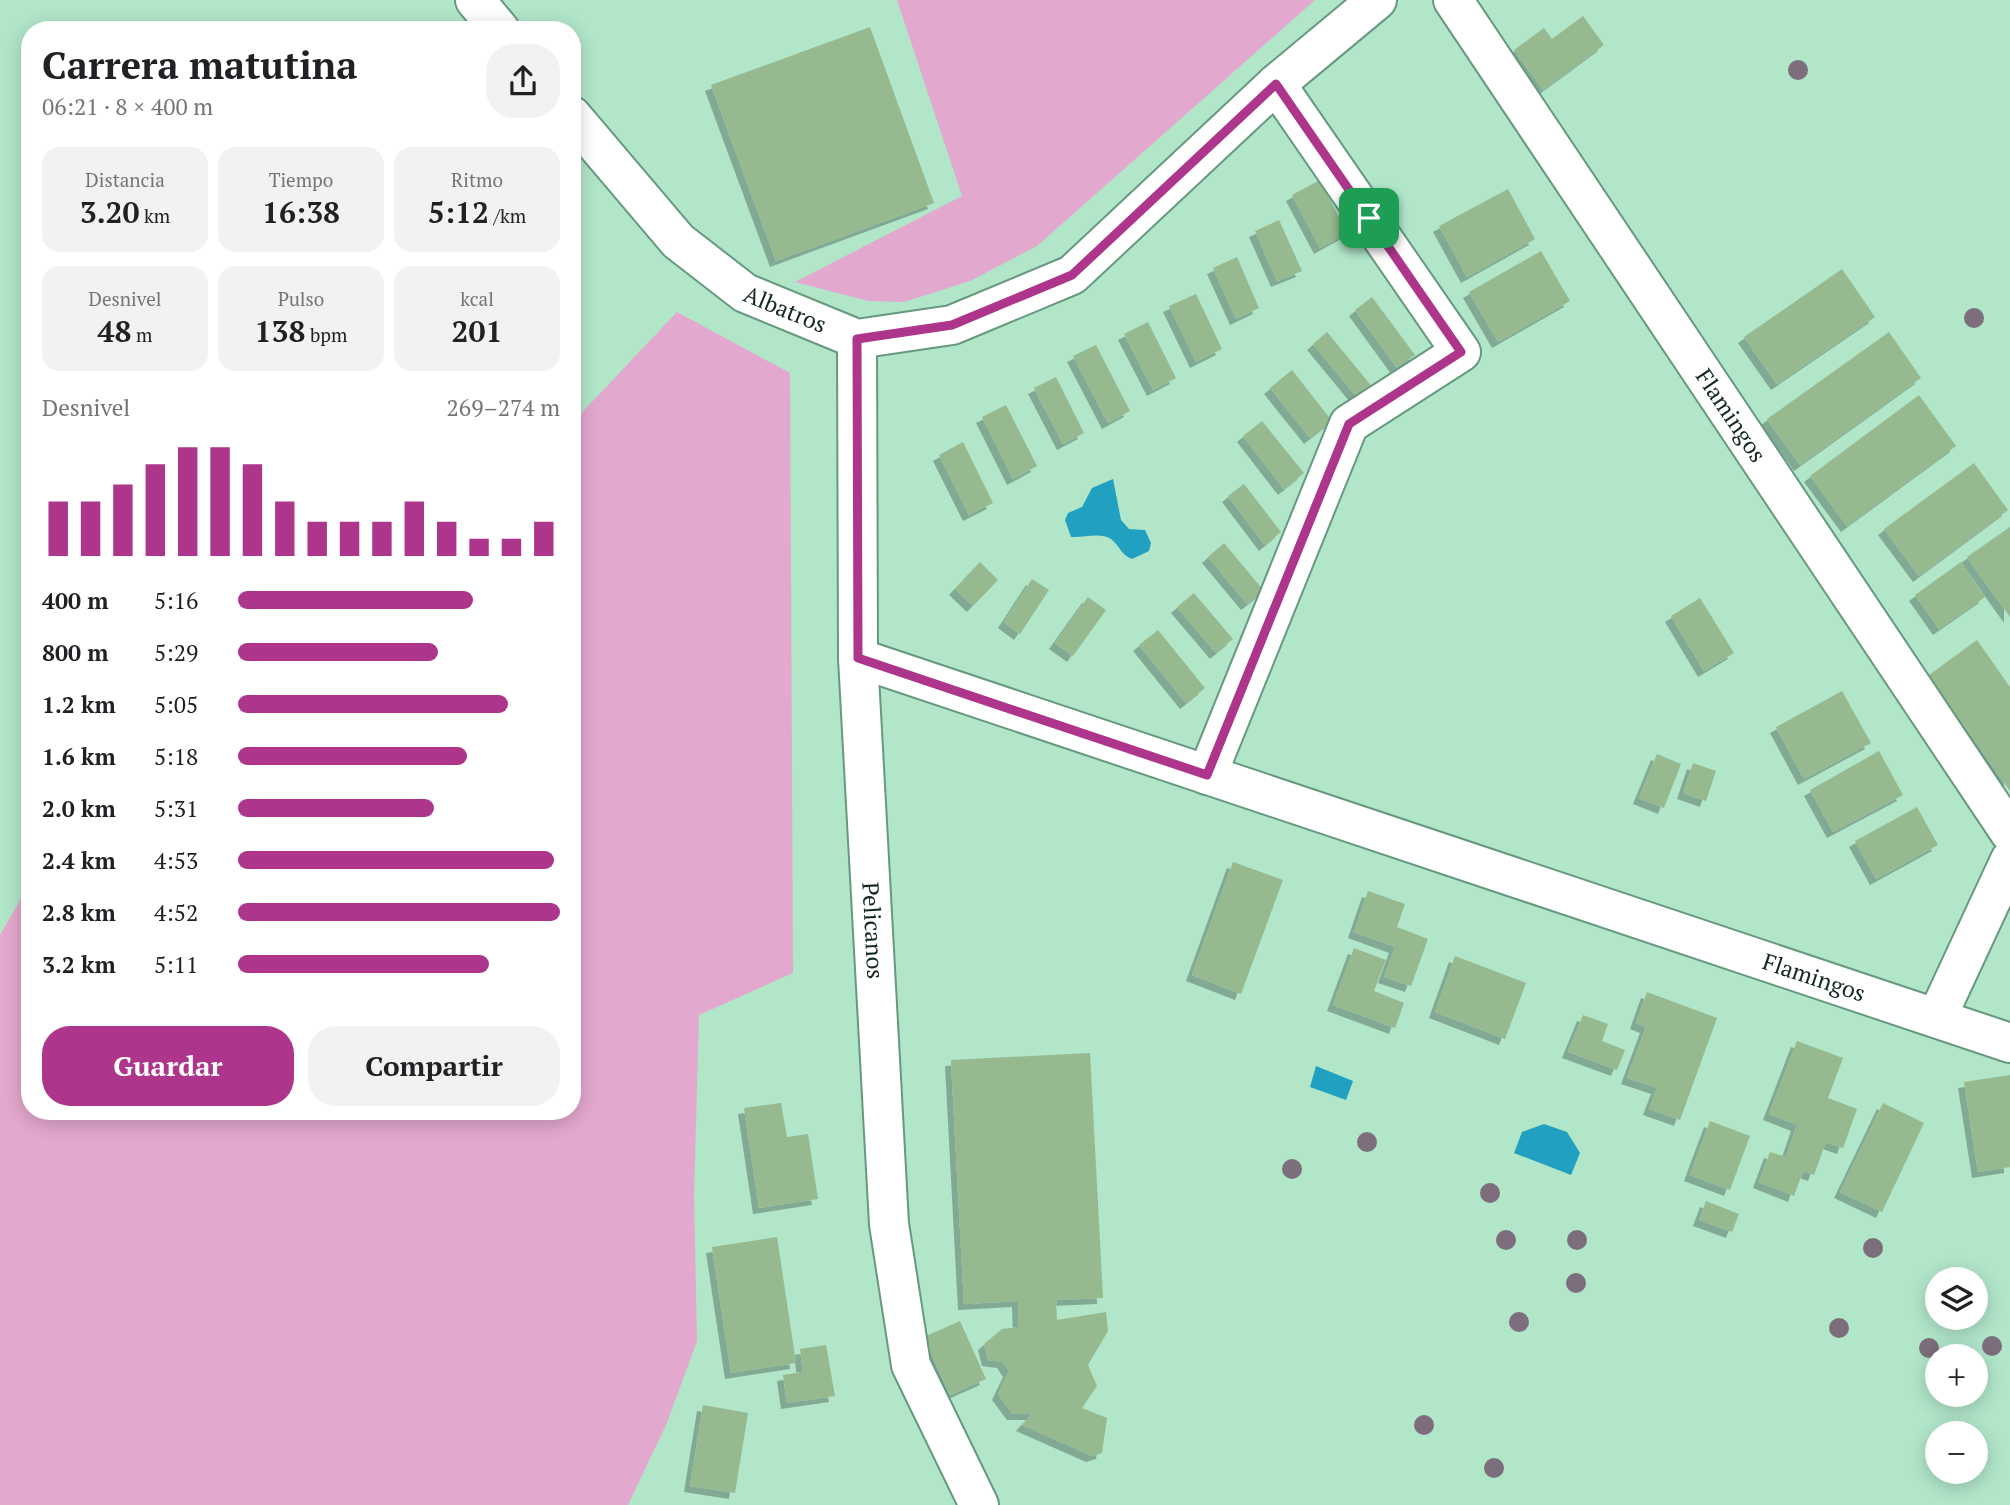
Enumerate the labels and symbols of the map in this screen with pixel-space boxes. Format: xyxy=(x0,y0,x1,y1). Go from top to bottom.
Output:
pin xyxy=(1339,188,1399,248)
street label: Albatros xyxy=(739,278,831,340)
street label: Flamingos xyxy=(1689,363,1774,468)
street label: Pelicanos xyxy=(855,881,892,980)
street label: Flamingos xyxy=(1759,945,1870,1009)

